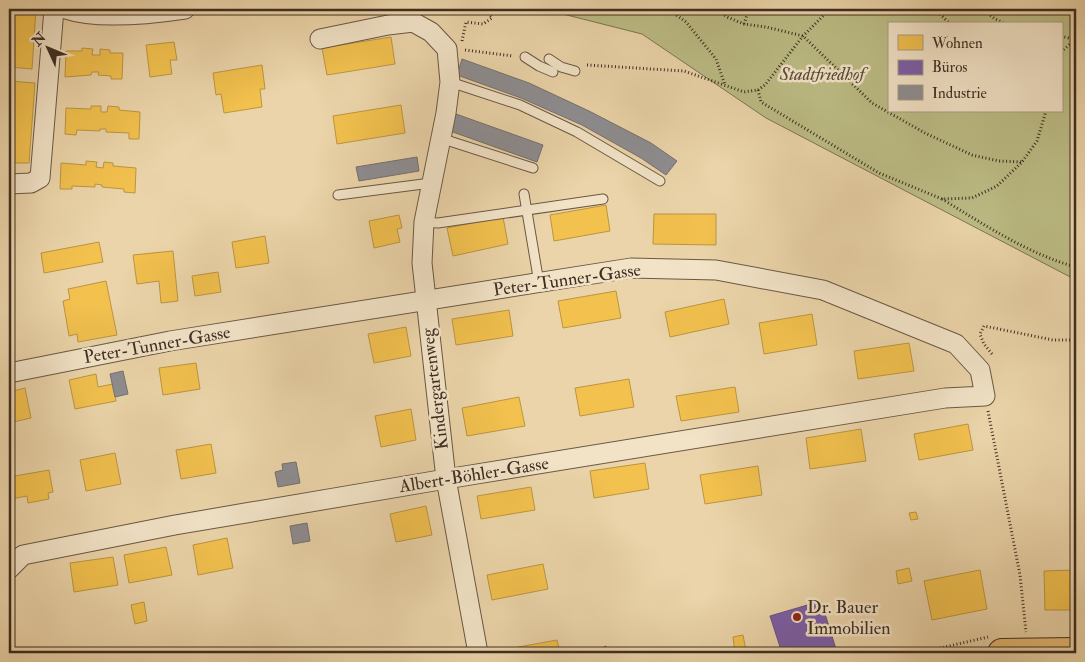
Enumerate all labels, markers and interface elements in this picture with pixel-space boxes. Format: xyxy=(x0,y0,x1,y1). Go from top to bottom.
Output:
north arrow xyxy=(22,22,72,72)
legend xyxy=(888,22,1062,112)
text: N xyxy=(28,29,50,50)
text: Wohnen xyxy=(931,34,983,53)
text: Büros xyxy=(932,58,968,77)
park label: Stadtfriedhof xyxy=(779,63,869,86)
text: Industrie xyxy=(932,84,987,103)
street label: Peter-Tunner-Gasse xyxy=(492,258,643,302)
street label: Peter-Tunner-Gasse xyxy=(82,321,233,369)
street label: Kindergartenweg xyxy=(416,326,454,451)
street label: Albert-Böhler-Gasse xyxy=(397,452,551,498)
place label: Dr. Bauer Immobilien xyxy=(807,596,891,640)
marker: Dr. Bauer Immobilien xyxy=(791,611,803,623)

